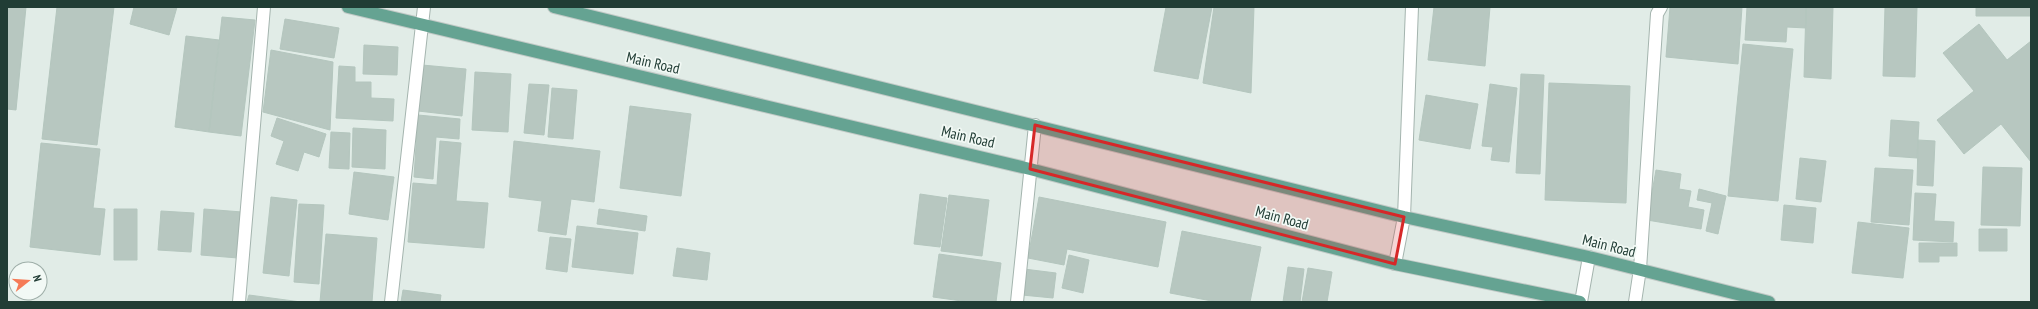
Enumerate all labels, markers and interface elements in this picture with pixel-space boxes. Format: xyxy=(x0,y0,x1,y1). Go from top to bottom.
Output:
street label: Main Road xyxy=(625,47,682,78)
street label: Main Road xyxy=(940,121,997,152)
street label: Main Road xyxy=(1254,201,1311,234)
street label: Main Road xyxy=(1581,230,1638,261)
north arrow xyxy=(8,261,48,301)
text: N xyxy=(30,273,45,283)

